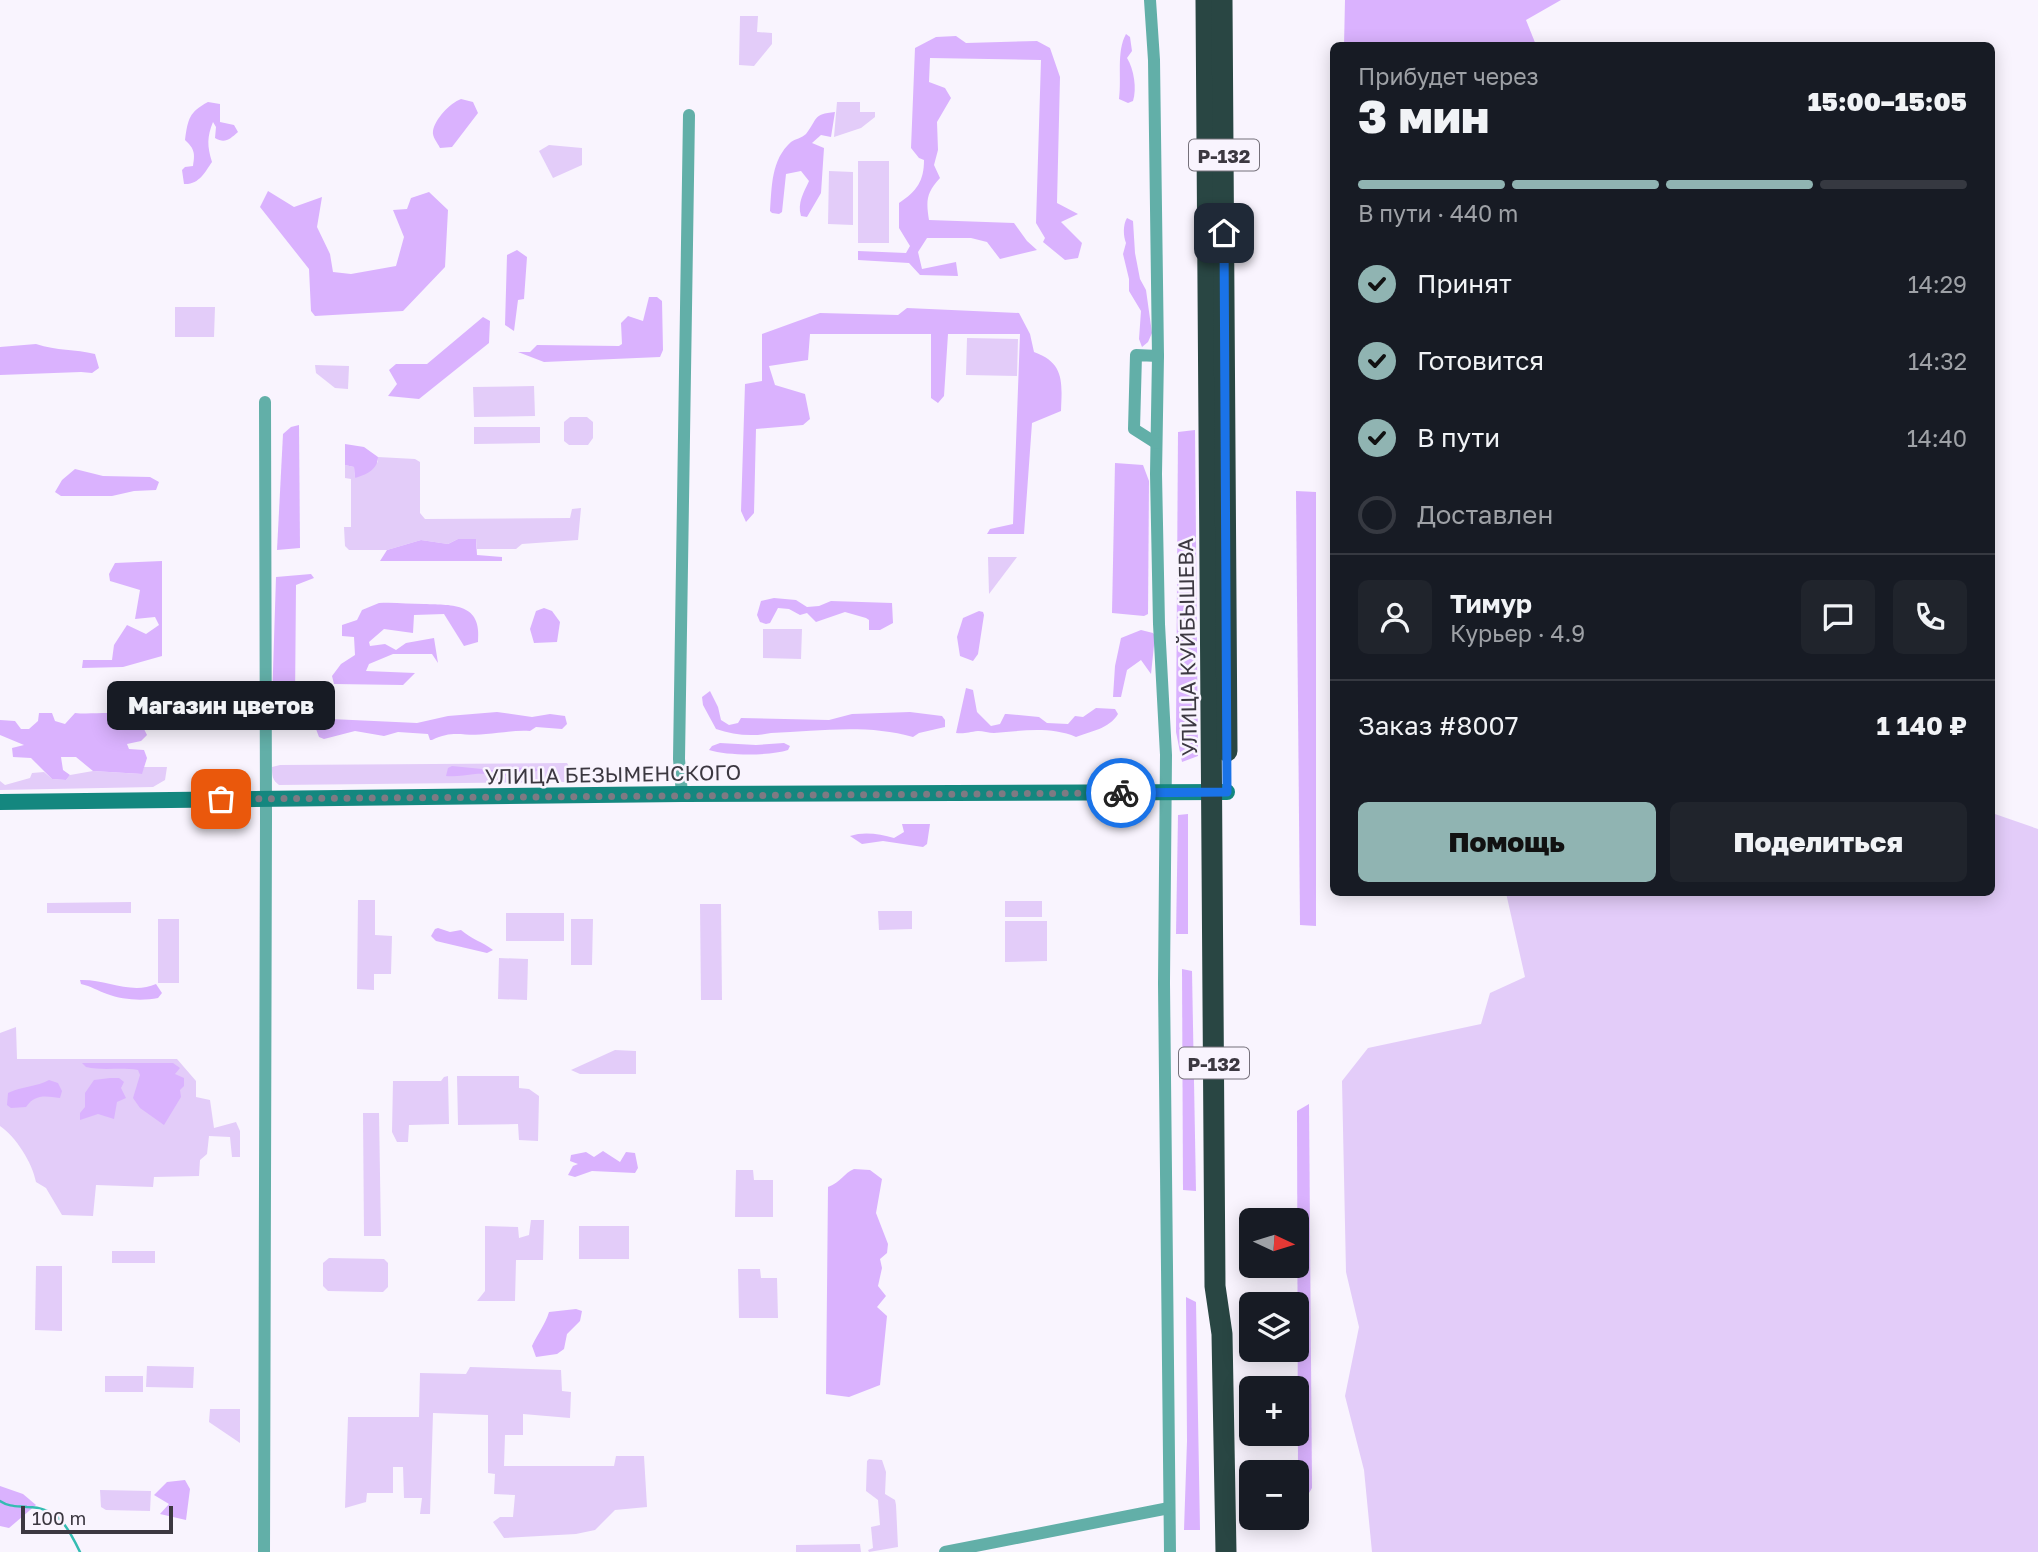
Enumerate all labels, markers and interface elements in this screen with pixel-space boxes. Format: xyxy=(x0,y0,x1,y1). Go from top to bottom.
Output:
text: Прибудет через xyxy=(1358,62,1539,90)
text: 15:00–15:05 xyxy=(1808,86,1967,117)
text: 3 мин xyxy=(1358,88,1489,143)
road number: Р-132 xyxy=(1189,140,1259,170)
text: В пути · 440 m xyxy=(1358,199,1518,227)
pin xyxy=(1194,203,1254,263)
icon: home xyxy=(1205,214,1243,252)
icon: check xyxy=(1358,265,1396,303)
text: Принят xyxy=(1417,268,1512,299)
text: 14:29 xyxy=(1908,270,1967,298)
icon: check xyxy=(1358,342,1396,380)
text: Готовится xyxy=(1417,345,1544,376)
text: 14:32 xyxy=(1908,347,1967,375)
icon: check xyxy=(1358,419,1396,457)
text: В пути xyxy=(1417,422,1500,453)
text: 14:40 xyxy=(1907,424,1967,452)
text: Доставлен xyxy=(1417,499,1553,530)
street label: УЛИЦА КУЙБЫШЕВА xyxy=(1172,538,1202,756)
button: person xyxy=(1358,580,1432,654)
button: chat xyxy=(1801,580,1875,654)
button: phone xyxy=(1893,580,1967,654)
text: Тимур xyxy=(1450,588,1532,619)
text: Курьер · 4.9 xyxy=(1450,619,1585,647)
callout: Магазин цветов xyxy=(107,680,335,729)
text: Магазин цветов xyxy=(128,691,314,719)
text: Заказ #8007 xyxy=(1358,710,1518,741)
text: 1 140 ₽ xyxy=(1877,710,1967,741)
courier xyxy=(1086,758,1156,828)
street label: УЛИЦА БЕЗЫМЕНСКОГО xyxy=(485,759,741,789)
pin xyxy=(191,769,251,829)
icon: bike xyxy=(1102,774,1140,812)
icon: bag xyxy=(202,780,240,818)
button: Помощь xyxy=(1358,802,1656,882)
button: Поделиться xyxy=(1670,802,1967,882)
road number: Р-132 xyxy=(1179,1048,1249,1078)
north arrow xyxy=(1239,1208,1309,1278)
map controls xyxy=(1239,1208,1309,1530)
button: layers xyxy=(1239,1292,1309,1362)
button: + xyxy=(1239,1376,1309,1446)
button: − xyxy=(1239,1460,1309,1530)
scale bar xyxy=(21,1503,173,1535)
text: 100 m xyxy=(32,1506,86,1529)

